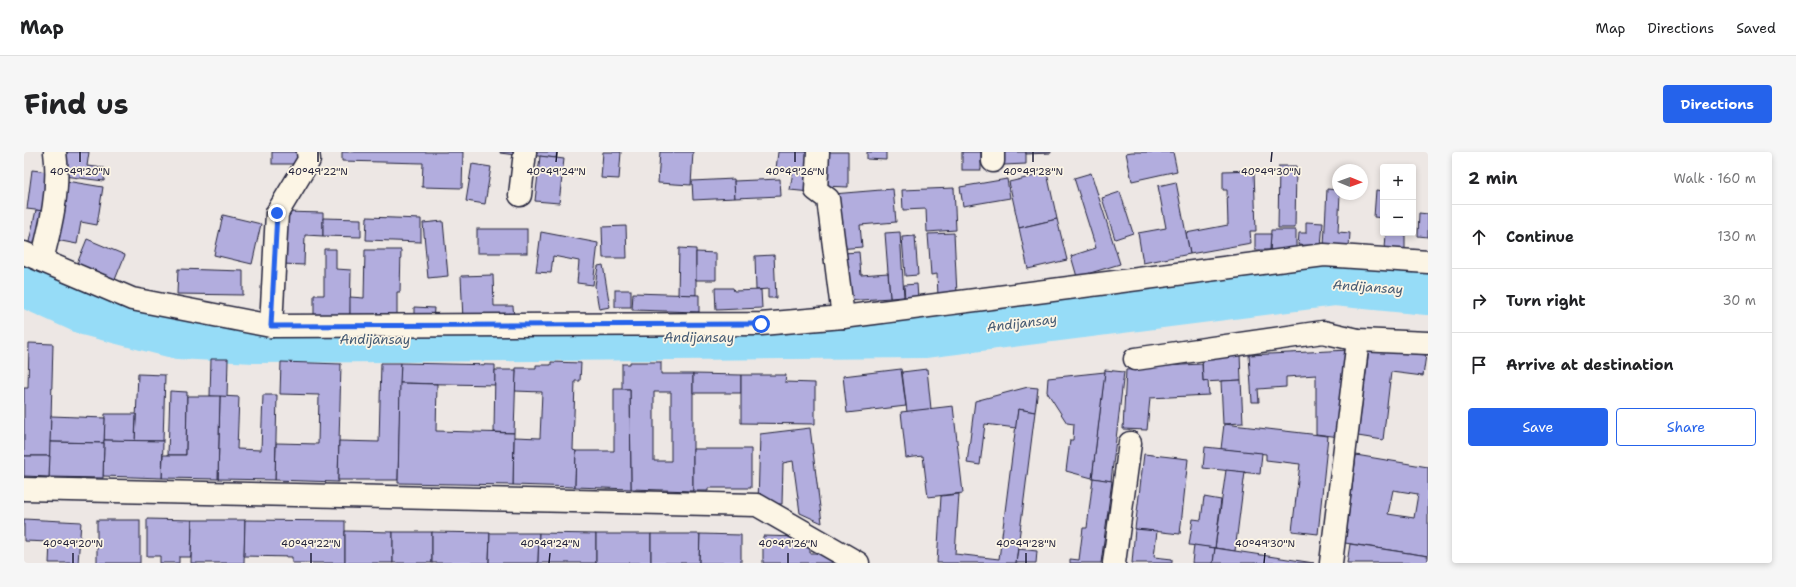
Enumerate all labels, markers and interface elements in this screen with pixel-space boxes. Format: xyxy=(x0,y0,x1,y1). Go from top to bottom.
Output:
text: Map xyxy=(20,15,64,40)
text: Map xyxy=(1596,19,1626,37)
text: Directions xyxy=(1648,19,1714,37)
text: Saved xyxy=(1736,19,1776,37)
text: Find us xyxy=(24,85,129,123)
button: Directions xyxy=(1663,85,1772,123)
north arrow xyxy=(1332,164,1368,200)
map controls xyxy=(1380,164,1416,236)
button: + xyxy=(1380,164,1416,200)
text: 40°49'20"N xyxy=(50,165,110,178)
text: 40°49'22"N xyxy=(288,165,348,178)
text: 40°49'24"N xyxy=(526,165,586,178)
text: 40°49'26"N xyxy=(765,165,825,178)
text: 40°49'28"N xyxy=(1003,165,1063,178)
text: 40°49'30"N xyxy=(1241,165,1301,178)
text: 2 min xyxy=(1468,167,1518,189)
text: Walk · 160 m xyxy=(1674,170,1756,187)
button: − xyxy=(1380,200,1416,236)
route end xyxy=(268,204,286,222)
icon: ahead xyxy=(1468,226,1490,248)
text: Continue xyxy=(1506,227,1574,247)
text: 130 m xyxy=(1718,228,1756,245)
water label: Andijansay xyxy=(1332,276,1404,298)
icon: right xyxy=(1468,290,1490,312)
text: Turn right xyxy=(1506,291,1586,311)
text: 30 m xyxy=(1722,292,1756,309)
water label: Andijansay xyxy=(986,310,1058,336)
route start xyxy=(752,315,770,333)
water label: Andijansay xyxy=(664,329,734,346)
water label: Andijansay xyxy=(340,331,410,348)
icon: arrive xyxy=(1468,354,1490,376)
text: Arrive at destination xyxy=(1506,355,1674,375)
button: Save xyxy=(1468,408,1608,446)
button: Share xyxy=(1616,408,1756,446)
text: 40°49'20"N xyxy=(43,537,103,550)
text: 40°49'22"N xyxy=(281,537,341,550)
text: 40°49'24"N xyxy=(520,537,580,550)
text: 40°49'26"N xyxy=(758,537,818,550)
text: 40°49'28"N xyxy=(996,537,1056,550)
text: 40°49'30"N xyxy=(1235,537,1295,550)

